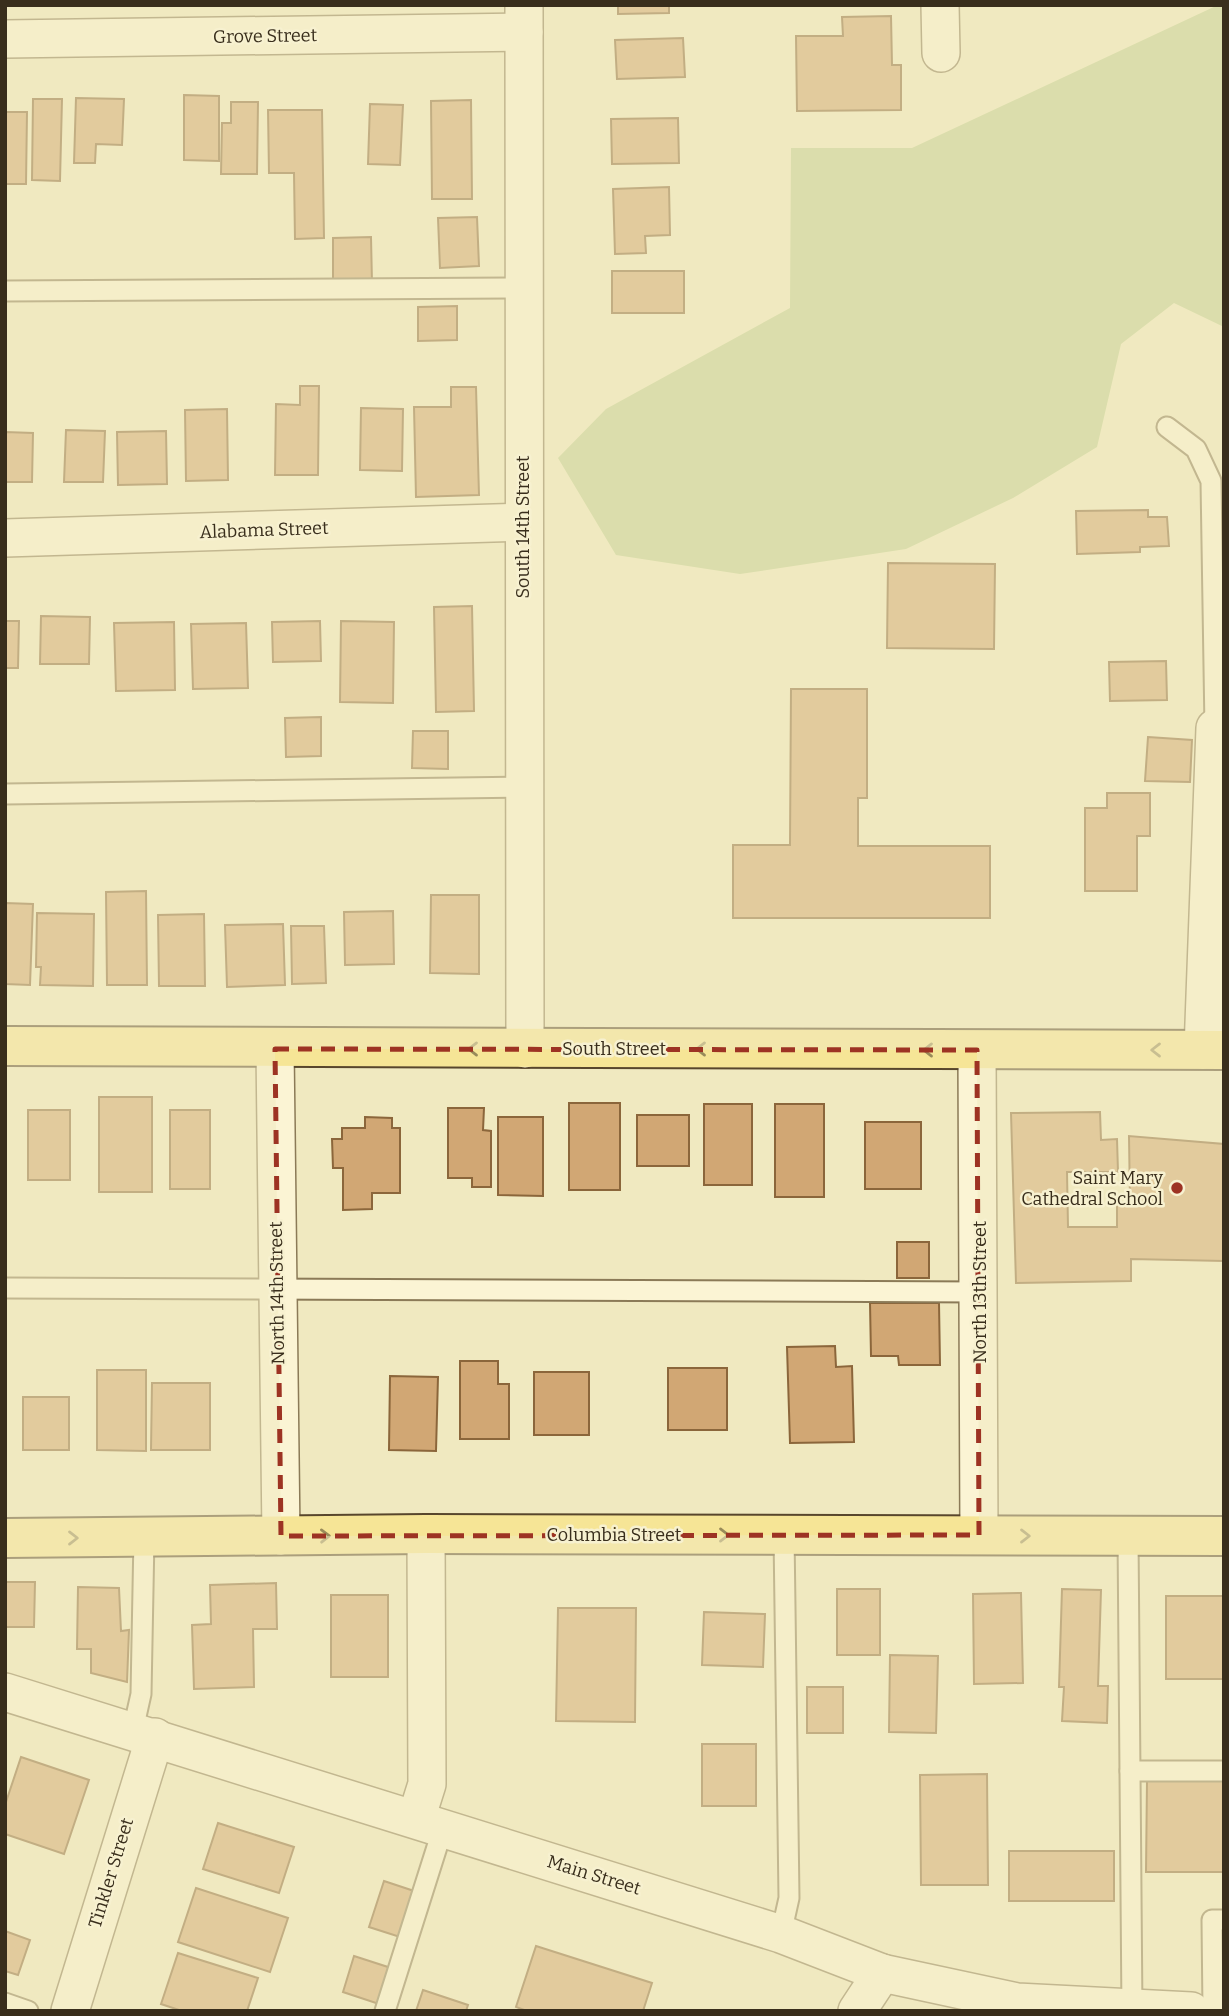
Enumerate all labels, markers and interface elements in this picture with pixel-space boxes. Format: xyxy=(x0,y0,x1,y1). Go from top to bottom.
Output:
street label: Grove Street xyxy=(213,24,318,48)
street label: South 14th Street xyxy=(512,455,534,598)
street label: Alabama Street xyxy=(199,517,329,543)
street label: South Street xyxy=(562,1038,666,1060)
one-way arrow xyxy=(467,1041,478,1057)
one-way arrow xyxy=(695,1041,705,1057)
one-way arrow xyxy=(922,1042,933,1058)
one-way arrow xyxy=(1150,1042,1160,1058)
place label: Saint Mary Cathedral School xyxy=(1021,1167,1163,1210)
marker: Saint Mary Cathedral School xyxy=(1169,1180,1185,1196)
street label: North 13th Street xyxy=(969,1220,991,1363)
street label: North 14th Street xyxy=(265,1221,289,1365)
street label: Columbia Street xyxy=(547,1524,682,1546)
one-way arrow xyxy=(720,1527,730,1543)
one-way arrow xyxy=(320,1528,331,1543)
one-way arrow xyxy=(1021,1528,1031,1544)
one-way arrow xyxy=(69,1530,79,1546)
street label: Tinkler Street xyxy=(84,1815,138,1931)
street label: Main Street xyxy=(545,1850,644,1900)

